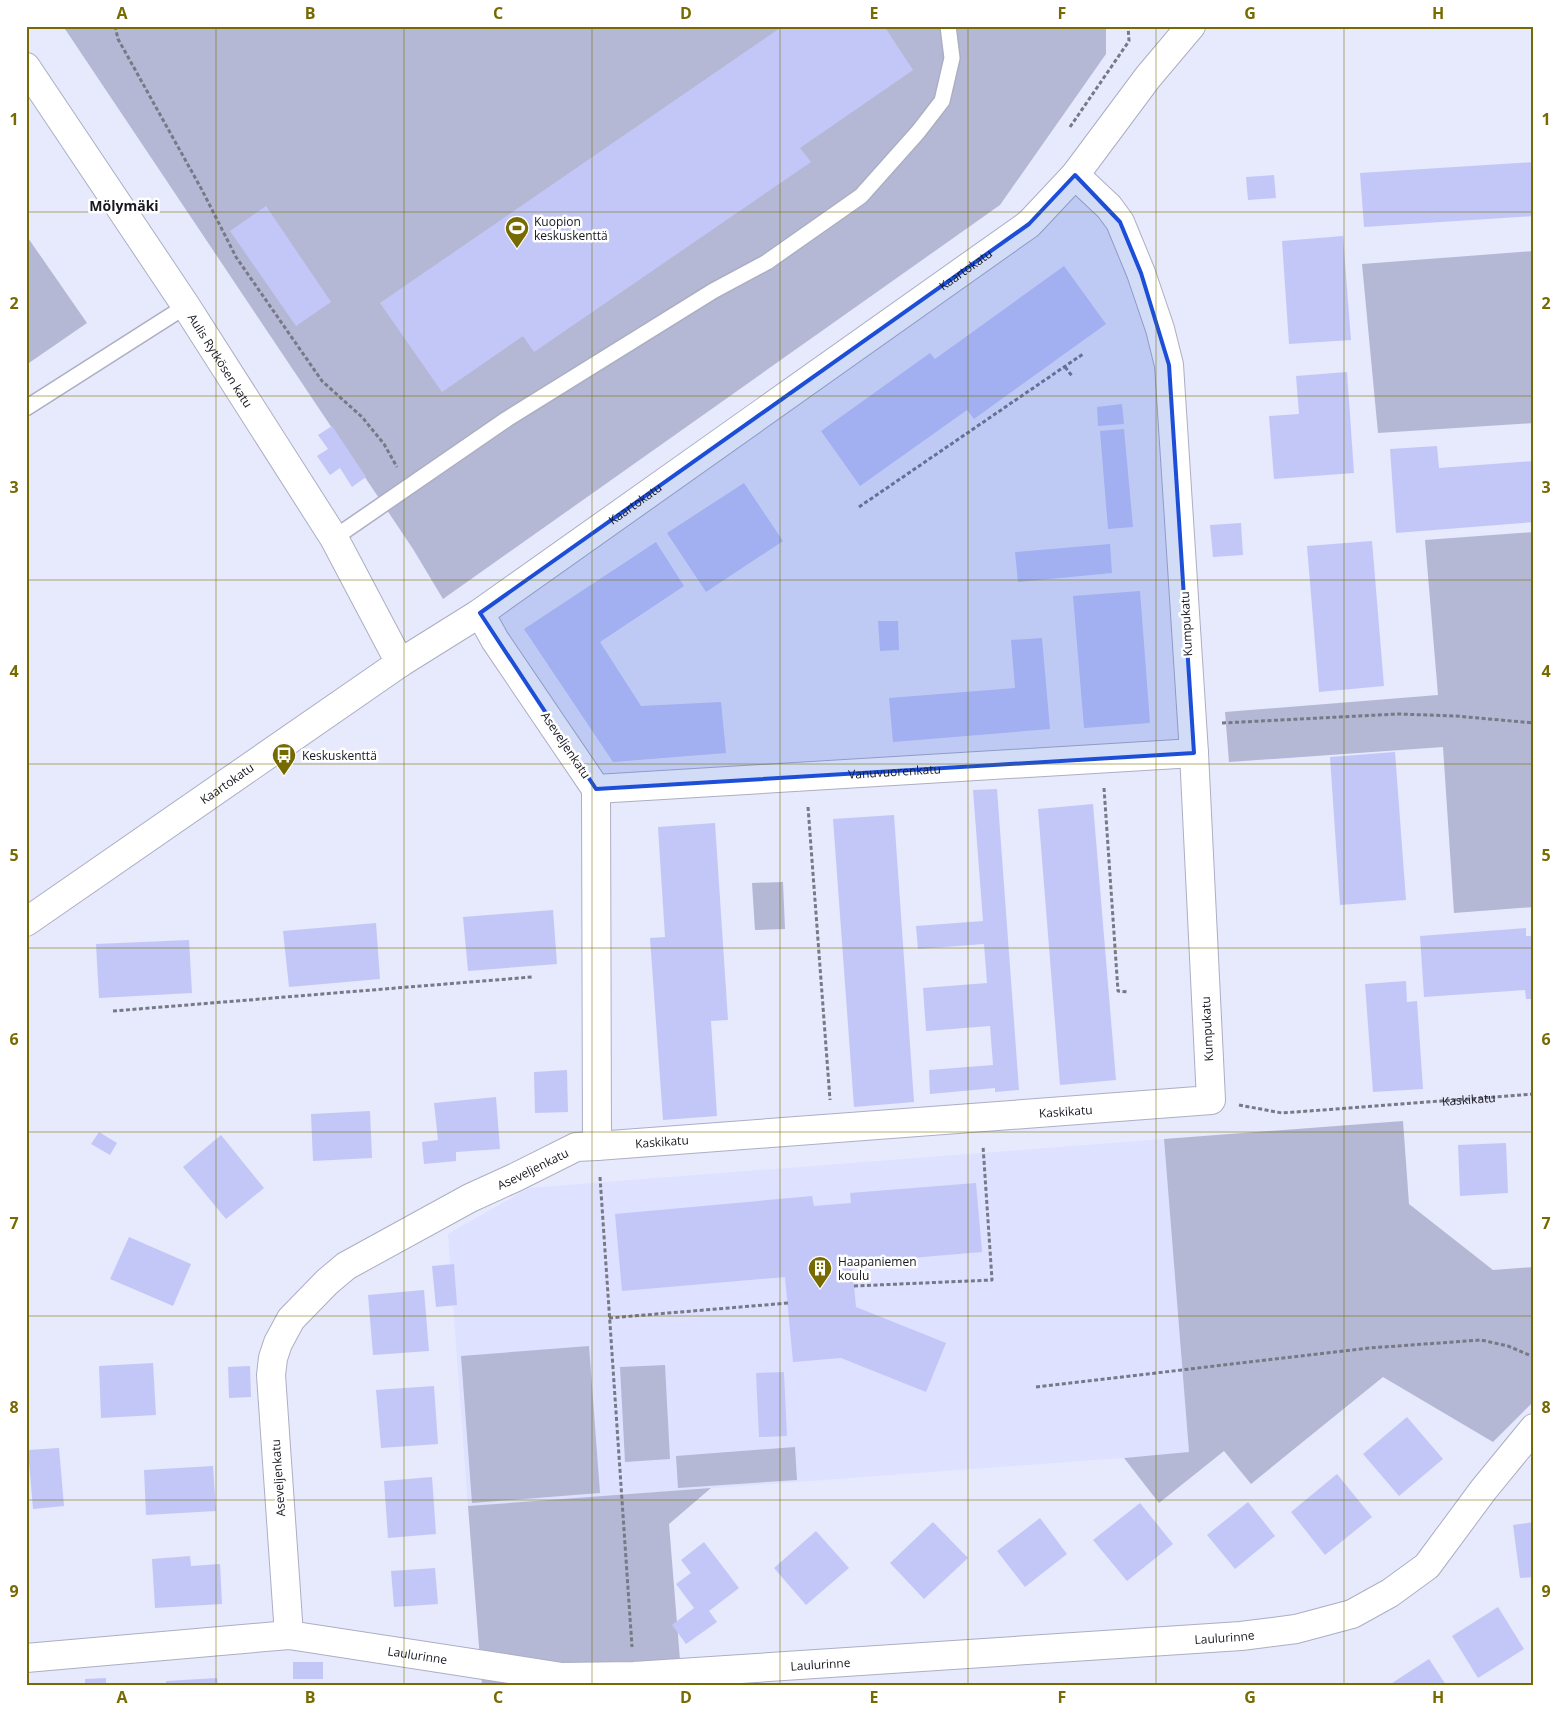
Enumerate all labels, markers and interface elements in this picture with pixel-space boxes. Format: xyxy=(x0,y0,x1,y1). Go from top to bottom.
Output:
text: A xyxy=(116,2,128,24)
text: B xyxy=(305,2,315,24)
text: C xyxy=(493,2,503,24)
text: D xyxy=(680,2,692,24)
text: E xyxy=(870,2,879,24)
text: F xyxy=(1058,2,1066,24)
text: G xyxy=(1244,2,1256,24)
text: H xyxy=(1432,2,1444,24)
text: 1 xyxy=(9,108,19,130)
text: 1 xyxy=(1541,108,1551,130)
district label: Mölymäki xyxy=(89,196,159,215)
place label: Kuopion keskuskenttä xyxy=(534,213,608,244)
sports icon: Kuopion keskuskenttä xyxy=(504,215,530,249)
street label: Kaartokatu xyxy=(935,244,995,294)
text: 2 xyxy=(9,292,19,314)
text: 2 xyxy=(1541,292,1551,314)
street label: Aulis Rytkösen katu xyxy=(184,310,257,411)
text: 3 xyxy=(9,476,19,498)
text: 3 xyxy=(1541,476,1551,498)
street label: Kaartokatu xyxy=(605,479,665,528)
street label: Kumpukatu xyxy=(1176,591,1196,657)
text: 4 xyxy=(9,660,19,682)
text: 4 xyxy=(1541,660,1551,682)
street label: Aseveljenkatu xyxy=(537,708,595,782)
bus stop icon: Keskuskenttä xyxy=(271,742,297,776)
place label: Keskuskenttä xyxy=(302,747,377,764)
street label: Kaartokatu xyxy=(196,759,257,808)
street label: Vanuvuorenkatu xyxy=(848,760,941,782)
text: 5 xyxy=(9,844,19,866)
text: 5 xyxy=(1541,844,1551,866)
street label: Kumpukatu xyxy=(1197,996,1217,1062)
text: 6 xyxy=(9,1028,19,1050)
text: 6 xyxy=(1541,1028,1551,1050)
street label: Kaskikatu xyxy=(1441,1088,1496,1109)
street label: Kaskikatu xyxy=(1038,1100,1093,1121)
street label: Kaskikatu xyxy=(634,1131,689,1152)
street label: Aseveljenkatu xyxy=(494,1144,571,1193)
text: 7 xyxy=(9,1212,19,1234)
text: 7 xyxy=(1541,1212,1551,1234)
place label: Haapaniemen koulu xyxy=(838,1253,917,1284)
building icon: Haapaniemen koulu xyxy=(807,1255,833,1289)
text: 8 xyxy=(9,1396,19,1418)
text: 8 xyxy=(1541,1396,1551,1418)
street label: Aseveljenkatu xyxy=(267,1439,289,1517)
text: 9 xyxy=(9,1580,19,1602)
text: 9 xyxy=(1541,1580,1551,1602)
street label: Laulurinne xyxy=(1194,1626,1256,1648)
street label: Laulurinne xyxy=(386,1642,449,1668)
street label: Laulurinne xyxy=(790,1653,851,1674)
text: A xyxy=(116,1686,128,1708)
text: B xyxy=(305,1686,315,1708)
text: C xyxy=(493,1686,503,1708)
text: D xyxy=(680,1686,692,1708)
text: E xyxy=(870,1686,879,1708)
text: F xyxy=(1058,1686,1066,1708)
text: G xyxy=(1244,1686,1256,1708)
text: H xyxy=(1432,1686,1444,1708)

